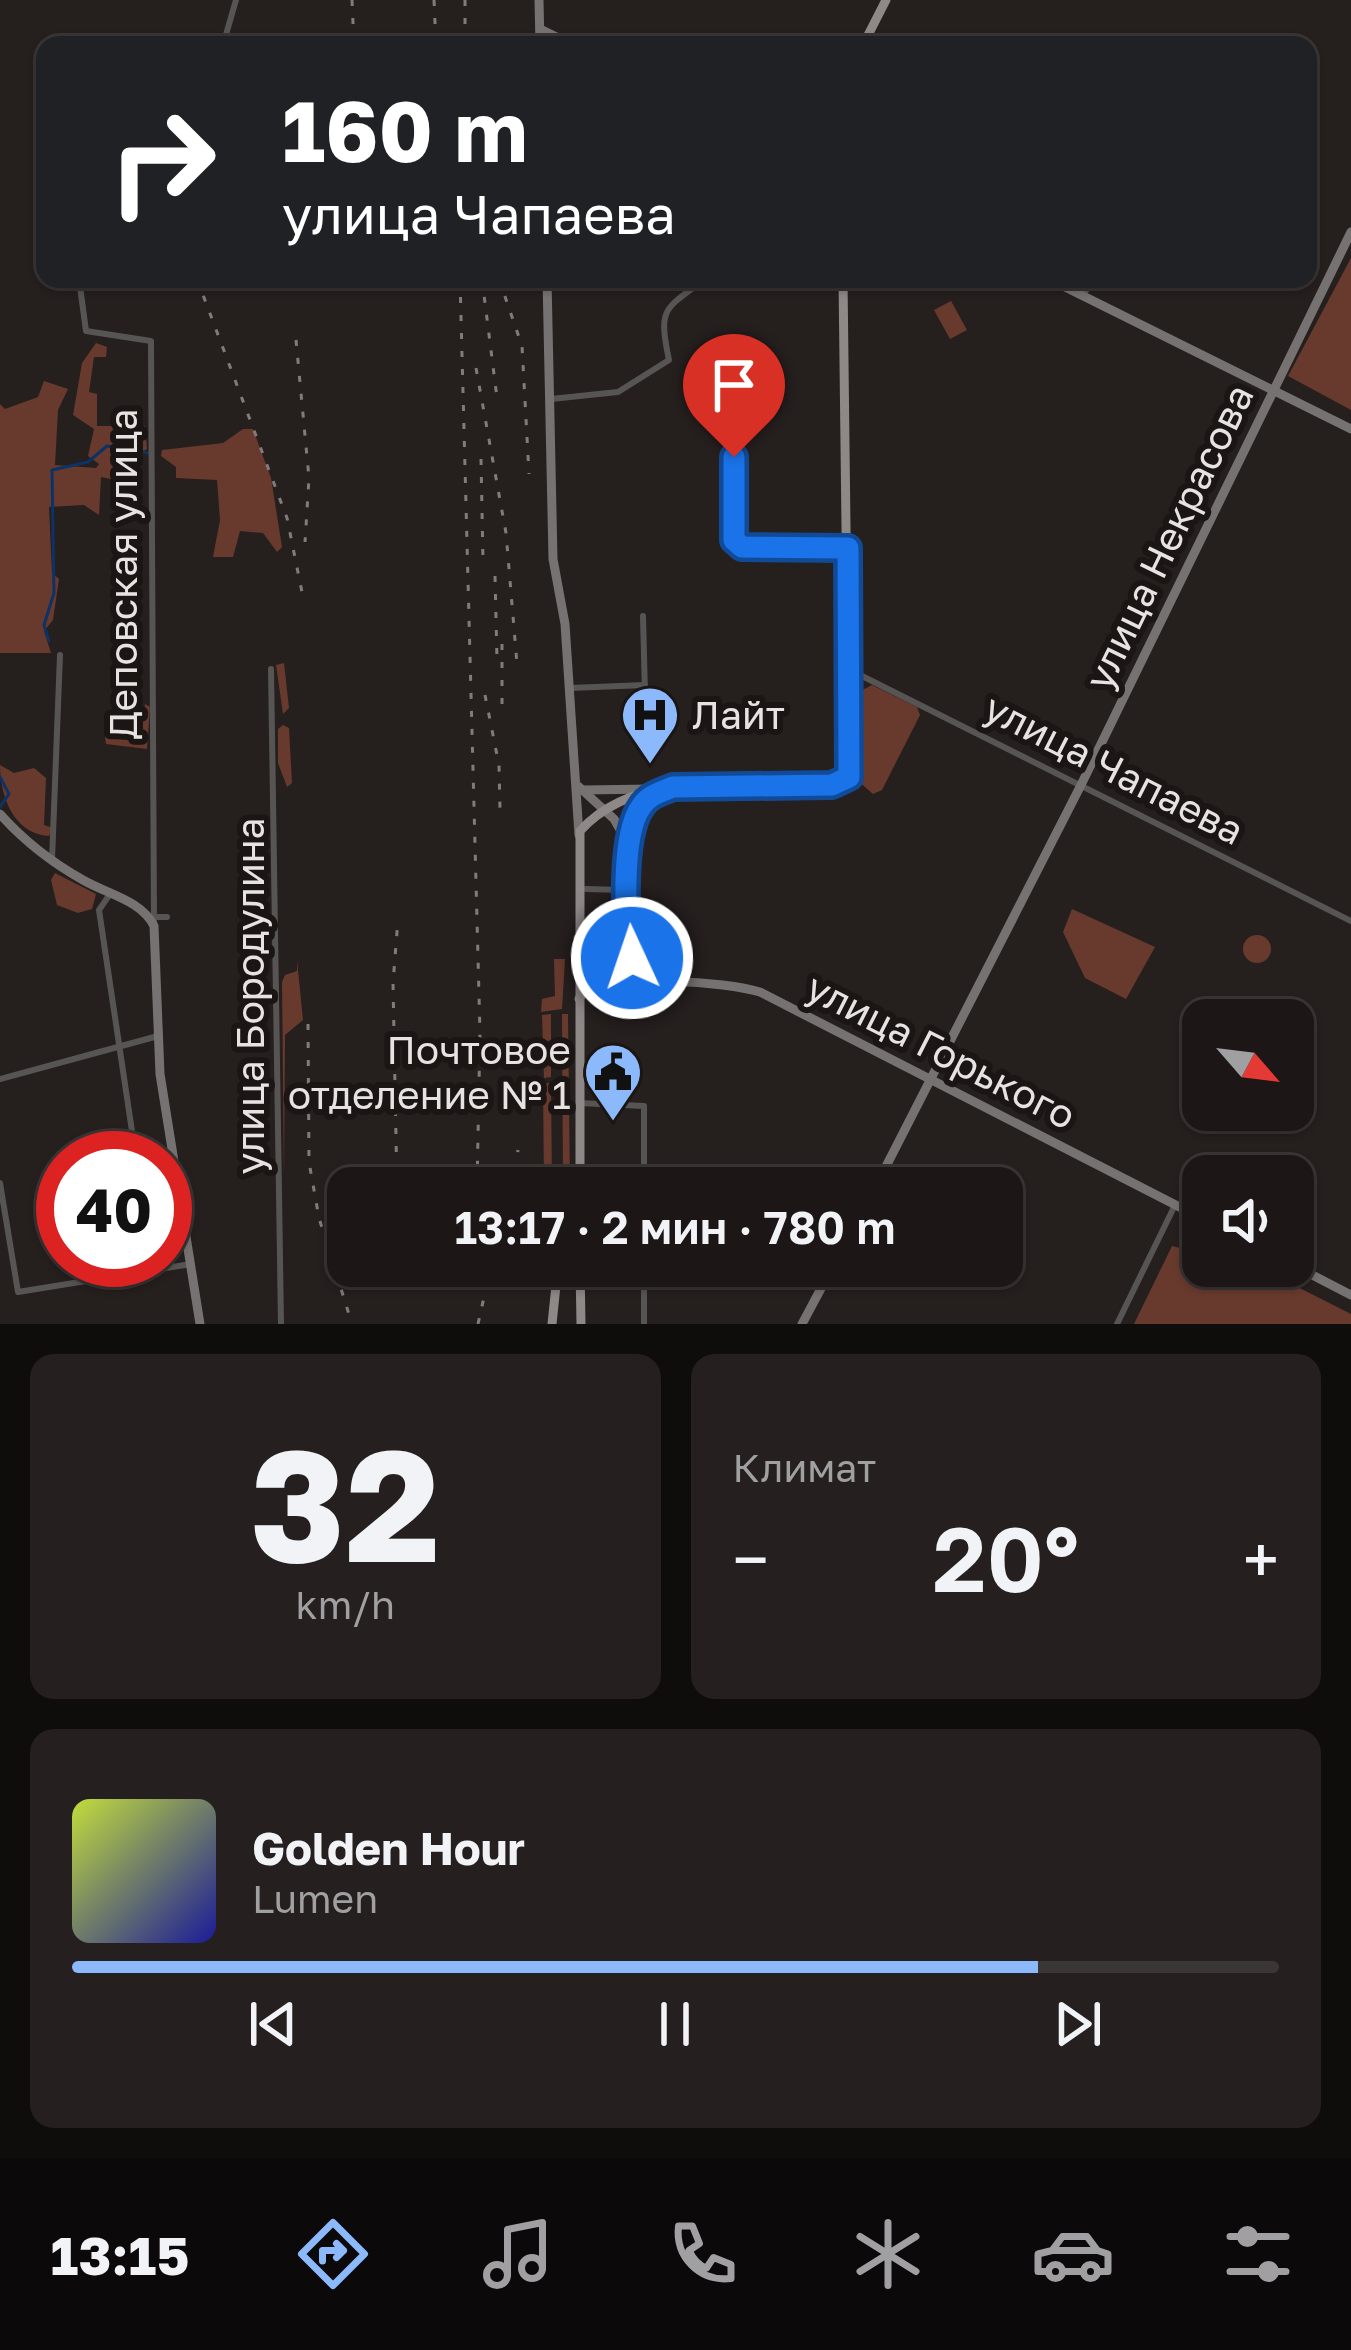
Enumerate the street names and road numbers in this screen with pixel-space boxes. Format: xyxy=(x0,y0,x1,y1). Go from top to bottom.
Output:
street label: улица Некрасова xyxy=(1074,377,1263,697)
street label: Деповская улица xyxy=(99,408,146,740)
street label: улица Чапаева xyxy=(977,683,1252,854)
street label: улица Бородулина xyxy=(226,817,273,1175)
street label: улица Горького xyxy=(799,963,1084,1139)

